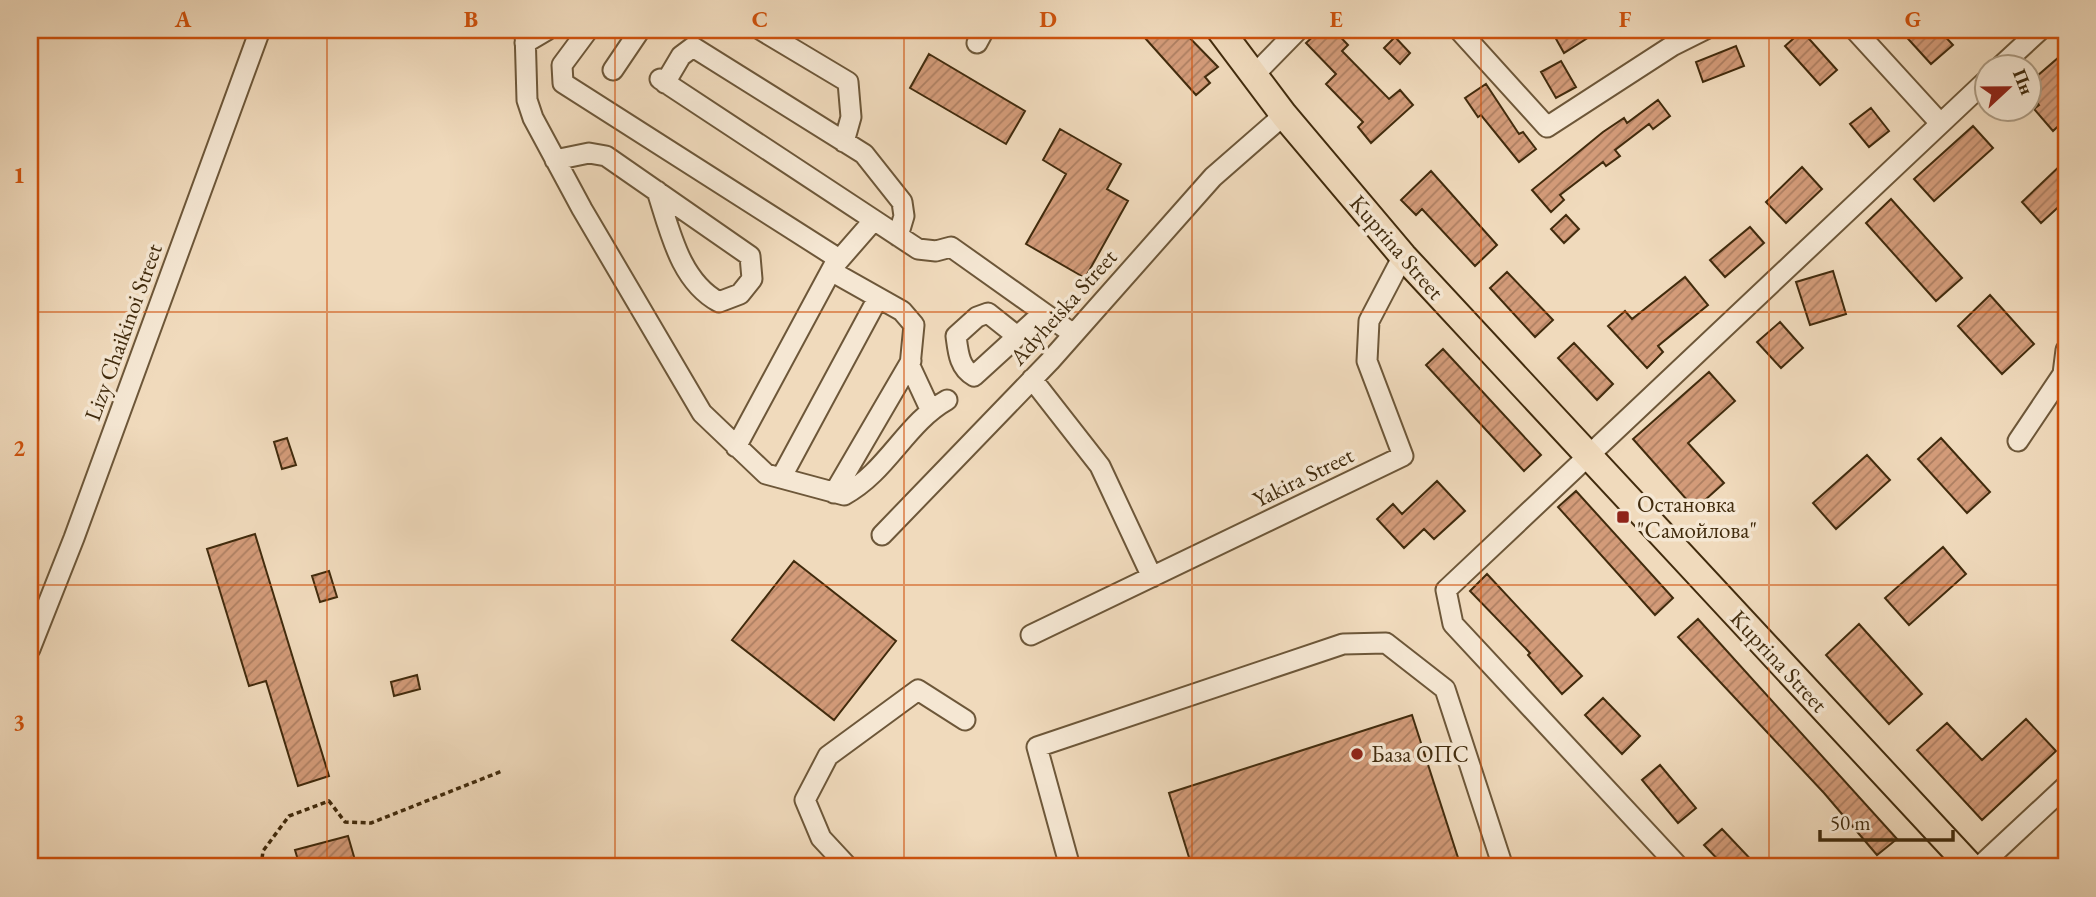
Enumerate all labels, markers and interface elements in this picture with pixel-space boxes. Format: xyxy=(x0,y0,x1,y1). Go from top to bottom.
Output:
text: A xyxy=(174,4,192,34)
text: B xyxy=(464,4,478,34)
text: C xyxy=(752,4,768,34)
text: D xyxy=(1039,4,1057,34)
text: E xyxy=(1329,4,1343,34)
text: F xyxy=(1619,4,1632,34)
text: G xyxy=(1905,4,1921,34)
north arrow xyxy=(1974,52,2044,122)
text: Пн xyxy=(2007,65,2040,99)
text: 1 xyxy=(13,160,25,190)
street label: Kuprina Street xyxy=(1343,188,1451,306)
street label: Lizy Chaikinoi Street xyxy=(77,239,169,425)
street label: Adyheiska Street xyxy=(1002,242,1124,372)
text: 2 xyxy=(13,433,25,463)
street label: Yakira Street xyxy=(1248,439,1359,514)
place label: Остановка "Самойлова" xyxy=(1637,489,1757,545)
marker: Остановка "Самойлова" xyxy=(1615,509,1631,525)
street label: Kuprina Street xyxy=(1724,603,1835,719)
text: 3 xyxy=(13,707,25,737)
place label: База ОПС xyxy=(1371,739,1469,769)
marker: База ОПС xyxy=(1349,746,1365,762)
scale bar xyxy=(1820,799,1952,843)
text: 50 m xyxy=(1830,809,1871,836)

